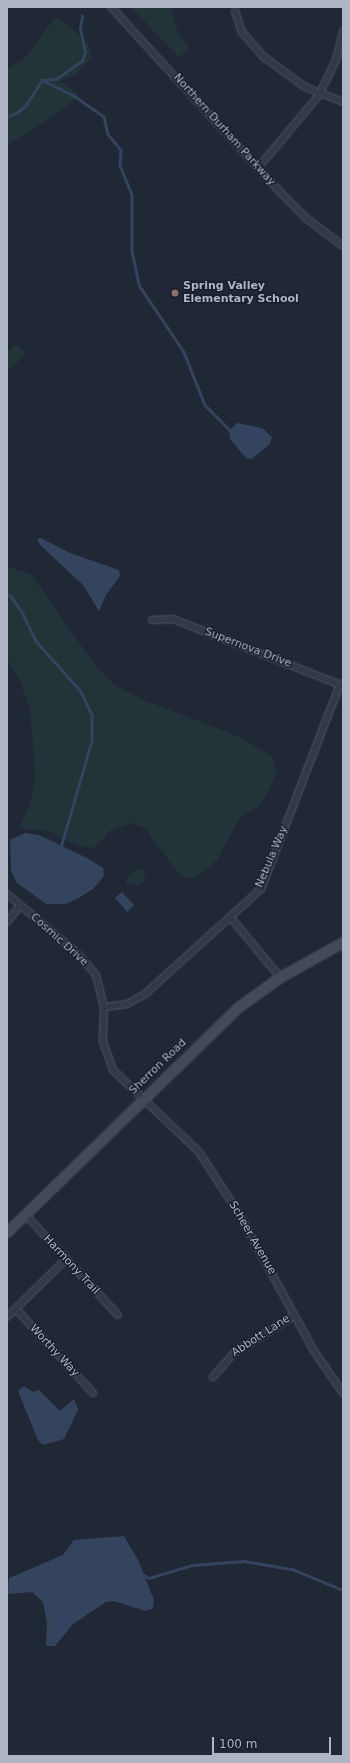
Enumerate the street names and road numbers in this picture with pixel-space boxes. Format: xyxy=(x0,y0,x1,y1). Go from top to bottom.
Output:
street label: Northern Durham Parkway xyxy=(170,71,278,189)
street label: Supernova Drive xyxy=(203,625,293,671)
street label: Nebula Way xyxy=(253,824,291,890)
street label: Cosmic Drive xyxy=(28,911,90,969)
street label: Sherron Road xyxy=(127,1037,189,1097)
street label: Scheer Avenue xyxy=(226,1199,278,1277)
street label: Harmony Trail xyxy=(40,1233,102,1297)
street label: Abbott Lane xyxy=(229,1312,293,1360)
street label: Worthy Way xyxy=(27,1322,81,1380)

